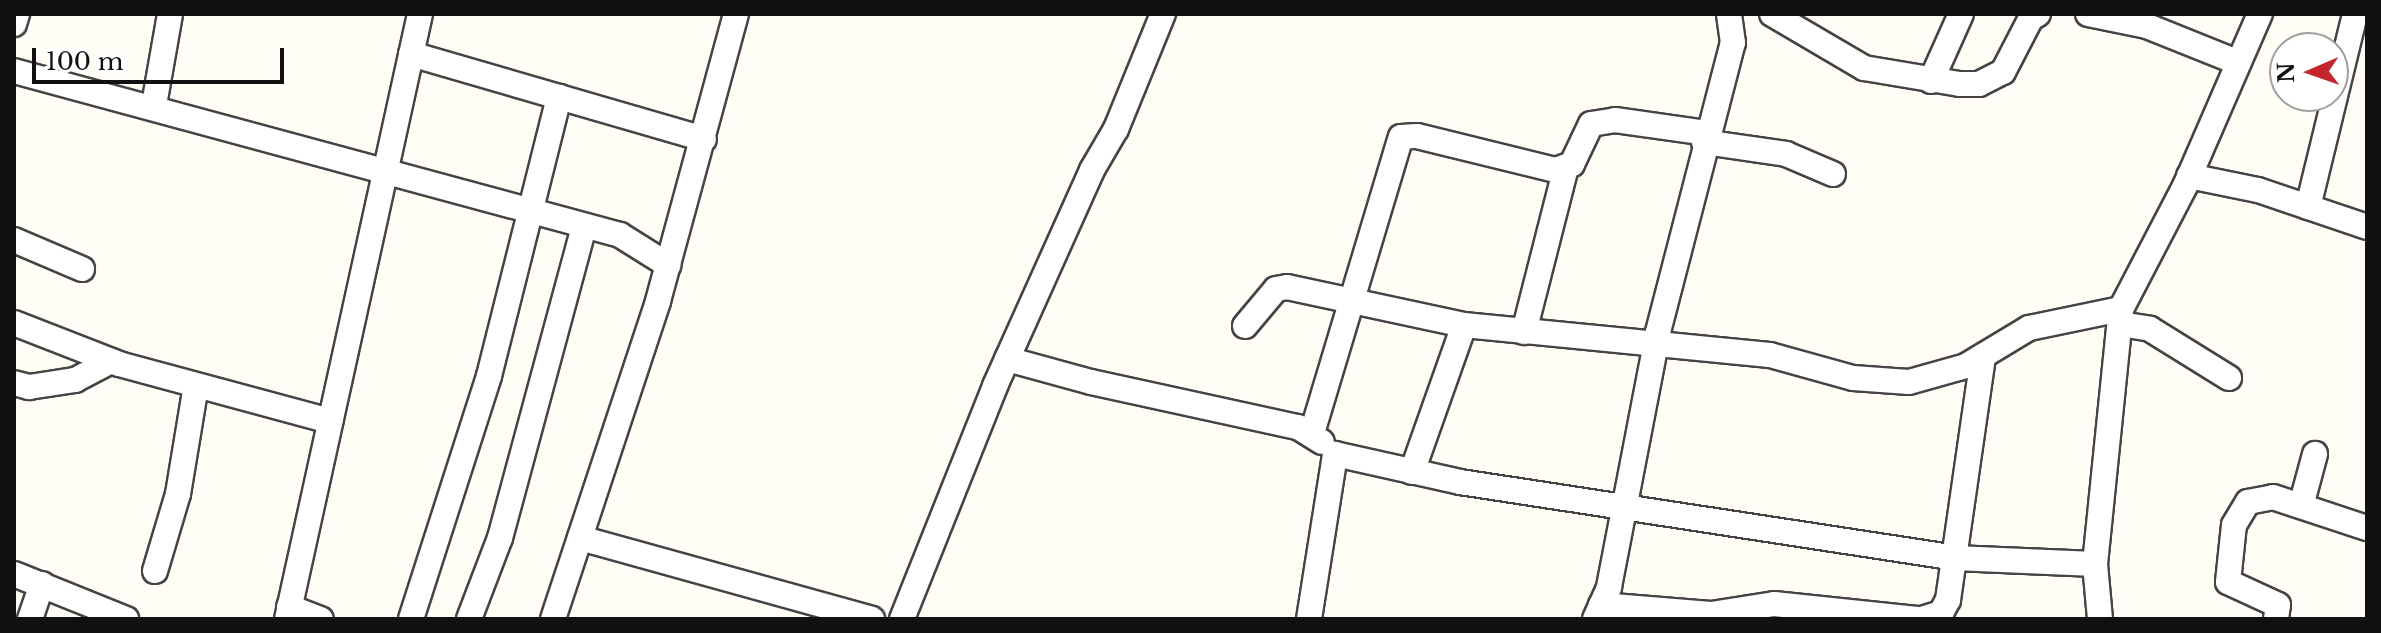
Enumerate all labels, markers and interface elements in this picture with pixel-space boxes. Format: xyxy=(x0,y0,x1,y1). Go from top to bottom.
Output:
scale bar xyxy=(36,32,288,82)
north arrow xyxy=(2269,32,2349,112)
text: 100 m xyxy=(46,47,124,76)
text: N xyxy=(2273,62,2300,84)

